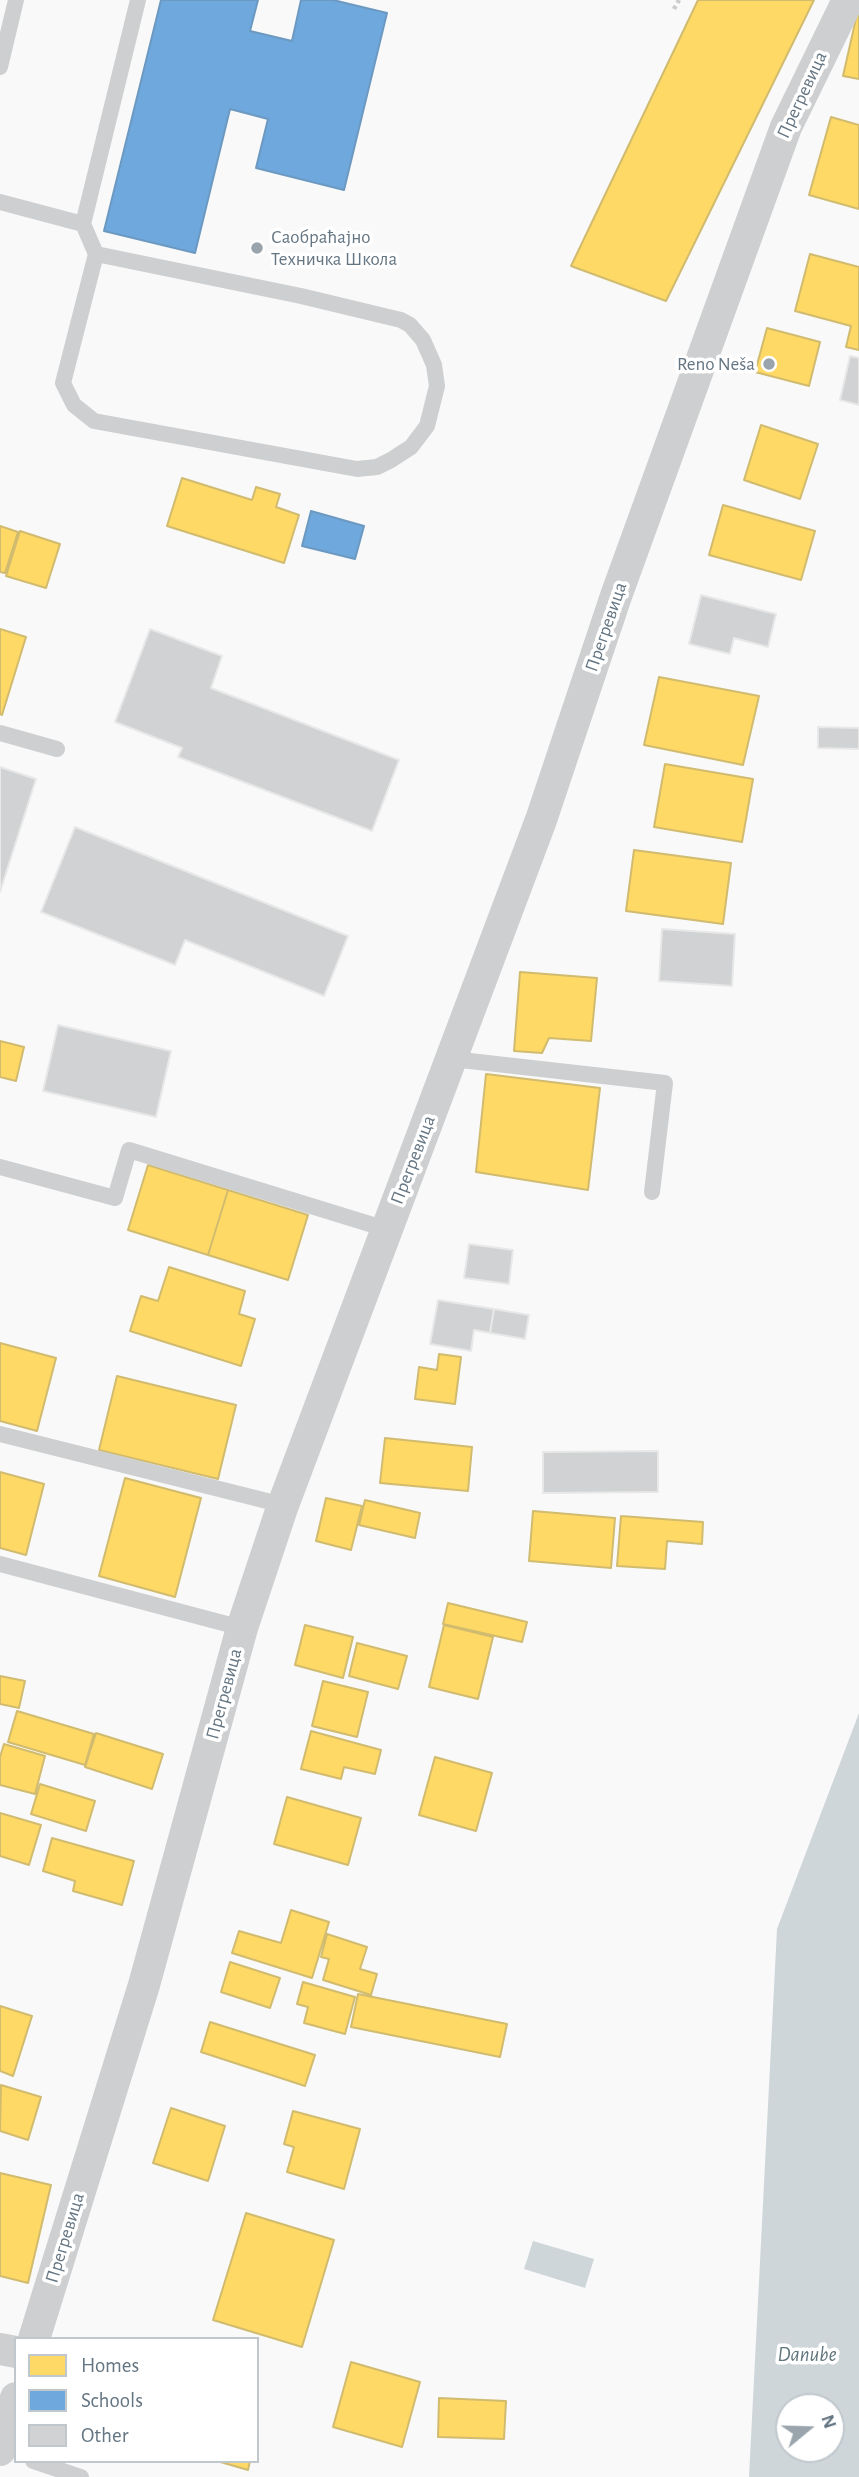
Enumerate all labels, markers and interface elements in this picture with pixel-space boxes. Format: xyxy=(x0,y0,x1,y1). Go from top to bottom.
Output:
street label: Прегревица xyxy=(772,48,832,142)
place label: Саобраћајно Техничка Школа xyxy=(271,226,397,270)
marker: Саобраћајно Техничка Школа xyxy=(249,240,265,256)
place label: Reno Neša xyxy=(677,353,755,375)
marker: Reno Neša xyxy=(761,356,777,372)
street label: Прегревица xyxy=(580,579,632,675)
street label: Прегревица xyxy=(386,1112,440,1208)
street label: Прегревица xyxy=(201,1646,247,1742)
street label: Прегревица xyxy=(40,2190,90,2286)
legend xyxy=(14,2337,259,2463)
water label: Danube xyxy=(777,2342,837,2368)
text: Homes xyxy=(81,2355,139,2376)
text: Schools xyxy=(81,2390,143,2411)
north arrow xyxy=(775,2393,845,2463)
text: N xyxy=(817,2412,840,2431)
text: Other xyxy=(81,2425,128,2446)

